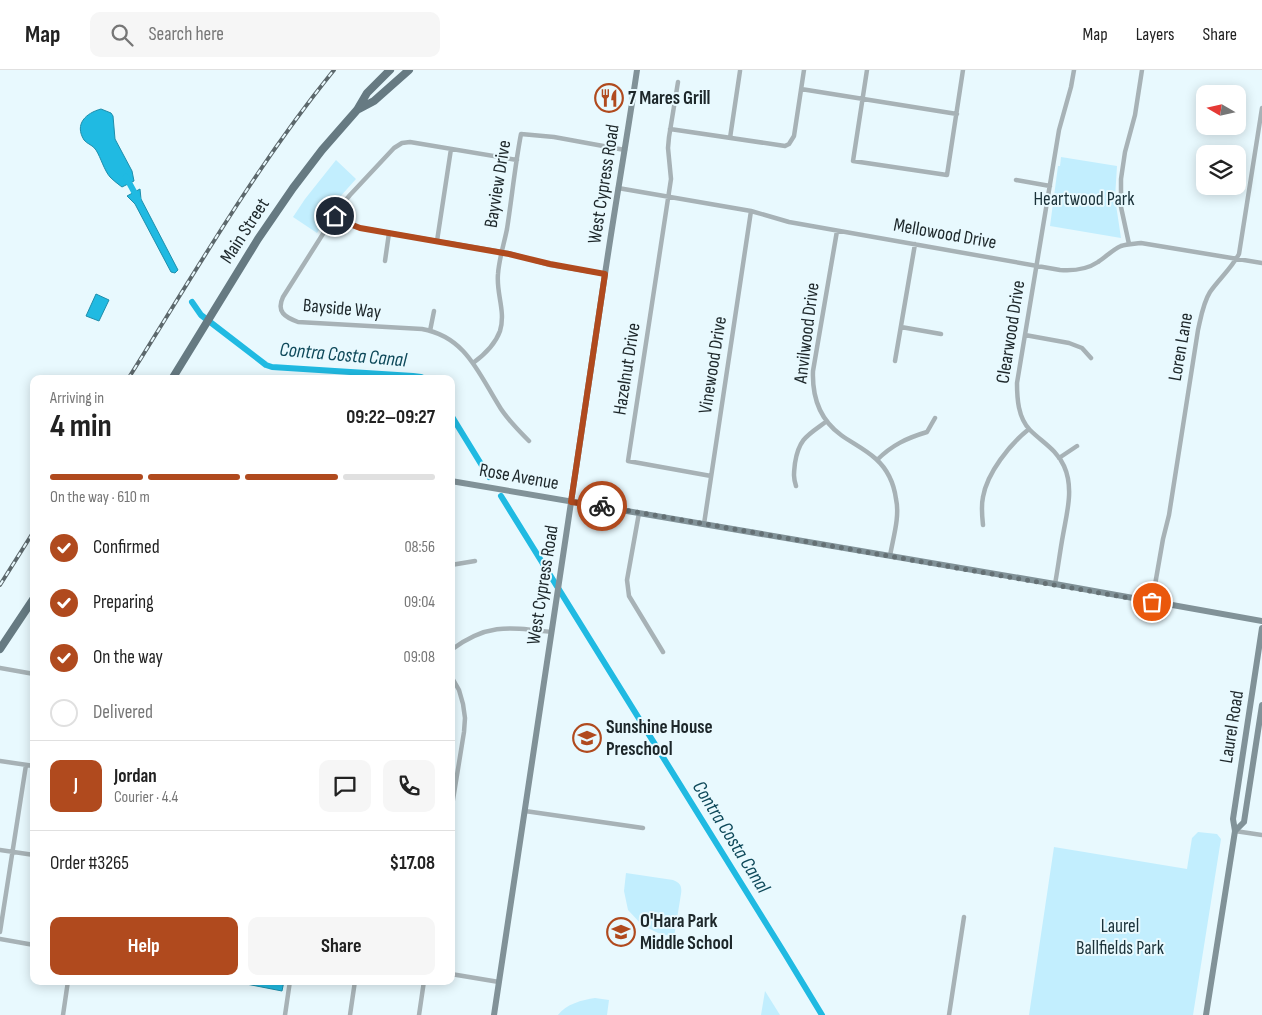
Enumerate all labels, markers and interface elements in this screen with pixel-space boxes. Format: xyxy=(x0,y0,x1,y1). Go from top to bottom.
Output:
search box xyxy=(90,12,440,57)
text: Map xyxy=(25,20,60,49)
icon: search xyxy=(108,21,136,49)
text: Search here xyxy=(148,23,224,46)
text: Map xyxy=(1083,24,1108,45)
text: Layers xyxy=(1136,24,1175,45)
text: Share xyxy=(1203,24,1237,45)
restaurant icon: 7 Mares Grill xyxy=(594,83,624,113)
north arrow xyxy=(1196,85,1246,135)
map controls xyxy=(1196,85,1246,195)
place label: 7 Mares Grill xyxy=(628,87,710,110)
street label: West Cypress Road xyxy=(583,123,625,245)
street label: Bayview Drive xyxy=(480,139,516,229)
button: layers xyxy=(1196,145,1246,195)
park label: Heartwood Park xyxy=(1033,188,1135,211)
street label: Main Street xyxy=(215,194,275,268)
pin xyxy=(314,195,356,237)
icon: home xyxy=(321,202,349,230)
street label: Mellowood Drive xyxy=(892,214,998,254)
street label: Clearwood Drive xyxy=(992,279,1030,385)
street label: Anvilwood Drive xyxy=(789,281,825,386)
street label: Bayside Way xyxy=(302,294,383,324)
street label: Loren Lane xyxy=(1164,311,1198,383)
street label: Vinewood Drive xyxy=(694,315,732,415)
street label: Hazelnut Drive xyxy=(608,321,646,417)
water label: Contra Costa Canal xyxy=(278,337,409,373)
text: Arriving in xyxy=(50,389,104,408)
text: 09:22–09:27 xyxy=(346,406,435,429)
text: 4 min xyxy=(50,407,112,446)
street label: Rose Avenue xyxy=(477,459,561,495)
courier xyxy=(577,481,627,531)
text: On the way · 610 m xyxy=(50,488,150,507)
icon: bike xyxy=(588,492,616,520)
street label: West Cypress Road xyxy=(522,524,564,646)
icon: check xyxy=(50,534,78,562)
text: Confirmed xyxy=(93,536,160,559)
text: 08:56 xyxy=(404,538,435,557)
pin xyxy=(1131,581,1173,623)
icon: bag xyxy=(1138,588,1166,616)
icon: check xyxy=(50,589,78,617)
text: Preparing xyxy=(93,591,154,614)
text: 09:04 xyxy=(404,593,435,612)
icon: check xyxy=(50,644,78,672)
text: On the way xyxy=(93,646,163,669)
text: 09:08 xyxy=(404,648,435,667)
street label: Laurel Road xyxy=(1215,689,1249,765)
text: Delivered xyxy=(93,701,153,724)
place label: Sunshine House Preschool xyxy=(606,716,713,761)
school or university icon: Sunshine House Preschool xyxy=(572,723,602,753)
button: chat xyxy=(319,760,371,812)
button: phone xyxy=(383,760,435,812)
text: Jordan xyxy=(114,765,157,788)
text: J xyxy=(74,774,78,797)
water label: Contra Costa Canal xyxy=(687,777,776,899)
text: Courier · 4.4 xyxy=(114,788,178,807)
text: Order #3265 xyxy=(50,852,129,875)
text: $17.08 xyxy=(390,852,435,875)
place label: O'Hara Park Middle School xyxy=(640,910,733,955)
park label: Laurel Ballfields Park xyxy=(1076,915,1165,960)
button: Help xyxy=(50,917,238,975)
button: Share xyxy=(248,917,435,975)
school or university icon: O'Hara Park Middle School xyxy=(606,917,636,947)

